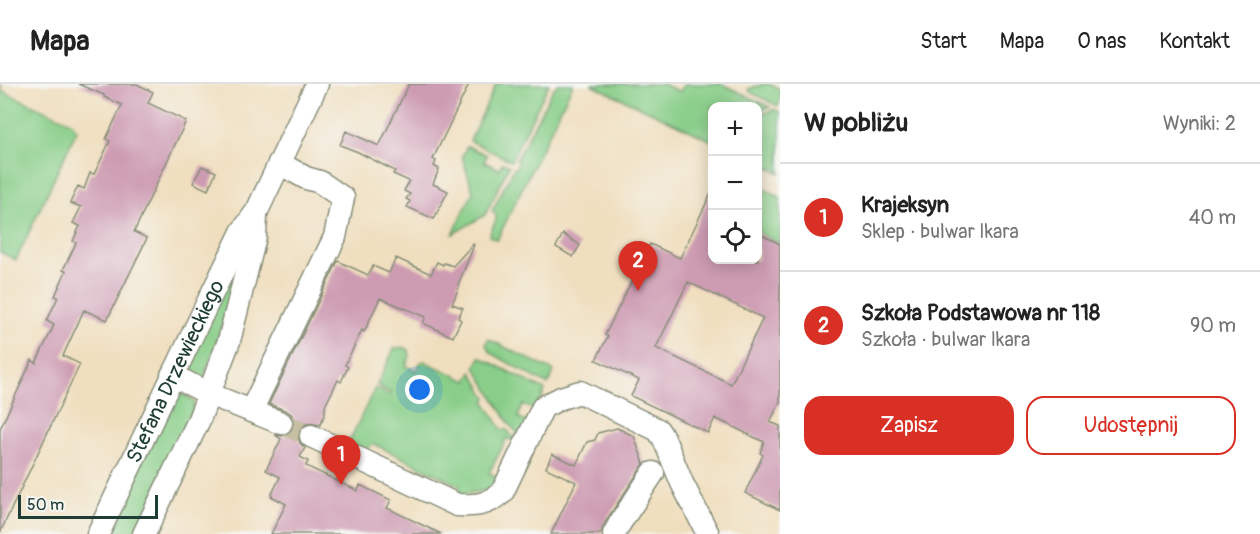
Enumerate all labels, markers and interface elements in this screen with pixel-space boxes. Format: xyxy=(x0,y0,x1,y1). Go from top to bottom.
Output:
text: Mapa xyxy=(30,24,89,59)
text: Start xyxy=(920,28,967,55)
text: Mapa xyxy=(1000,28,1044,55)
text: O nas xyxy=(1077,28,1126,55)
text: Kontakt xyxy=(1159,28,1230,55)
map controls xyxy=(708,102,762,264)
button: + xyxy=(708,102,762,156)
text: W pobliżu xyxy=(804,107,908,139)
text: Wyniki: 2 xyxy=(1163,111,1236,136)
button: − xyxy=(708,156,762,210)
text: Krajeksyn xyxy=(861,191,949,219)
text: 1 xyxy=(820,205,827,230)
text: 40 m xyxy=(1189,205,1236,230)
button: locate xyxy=(708,210,762,264)
text: Sklep · bulwar Ikara xyxy=(861,219,1019,244)
pin: 2 xyxy=(618,242,658,291)
street label: Stefana Drzewieckiego xyxy=(120,275,230,467)
text: Szkoła Podstawowa nr 118 xyxy=(861,299,1100,327)
text: 2 xyxy=(818,313,829,338)
text: 90 m xyxy=(1190,313,1236,338)
text: Szkoła · bulwar Ikara xyxy=(861,327,1030,352)
your location xyxy=(405,375,434,404)
button: Zapisz xyxy=(804,396,1014,455)
button: Udostępnij xyxy=(1026,396,1236,455)
pin: 1 xyxy=(322,436,360,485)
scale bar xyxy=(18,492,158,520)
text: 50 m xyxy=(27,495,64,515)

